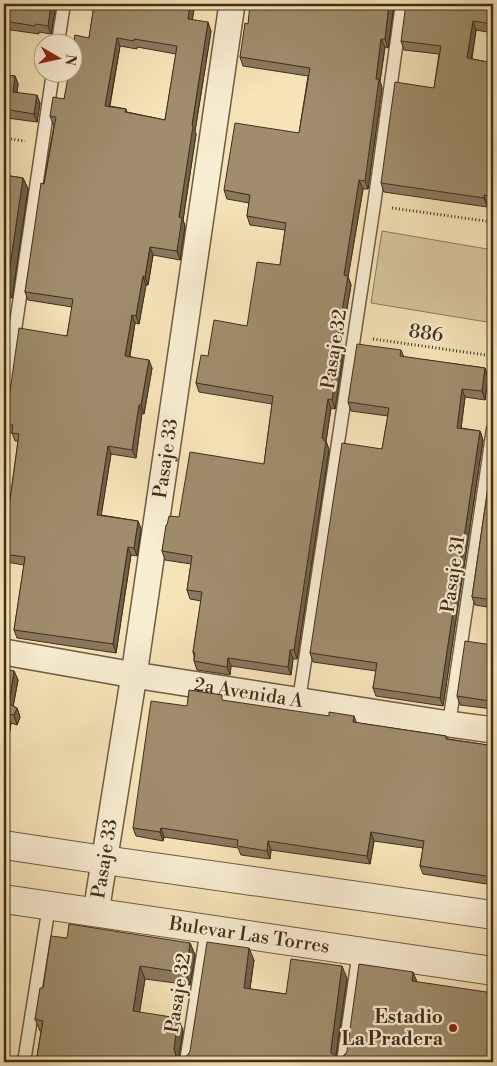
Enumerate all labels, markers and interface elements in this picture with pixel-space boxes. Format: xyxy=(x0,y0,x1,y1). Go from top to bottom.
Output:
north arrow xyxy=(32,32,82,82)
text: N xyxy=(60,53,80,67)
street label: Pasaje 32 xyxy=(316,307,352,391)
street label: 886 xyxy=(407,319,445,347)
street label: Pasaje 33 xyxy=(148,417,183,500)
street label: Pasaje 31 xyxy=(436,534,470,614)
street label: 2a Avenida A xyxy=(192,672,306,713)
street label: Pasaje 33 xyxy=(86,817,123,900)
street label: Bulevar Las Torres xyxy=(167,911,331,959)
street label: Pasaje 32 xyxy=(160,951,196,1035)
place label: Estadio La Pradera xyxy=(341,1005,444,1051)
marker: Estadio La Pradera xyxy=(447,1022,459,1034)

